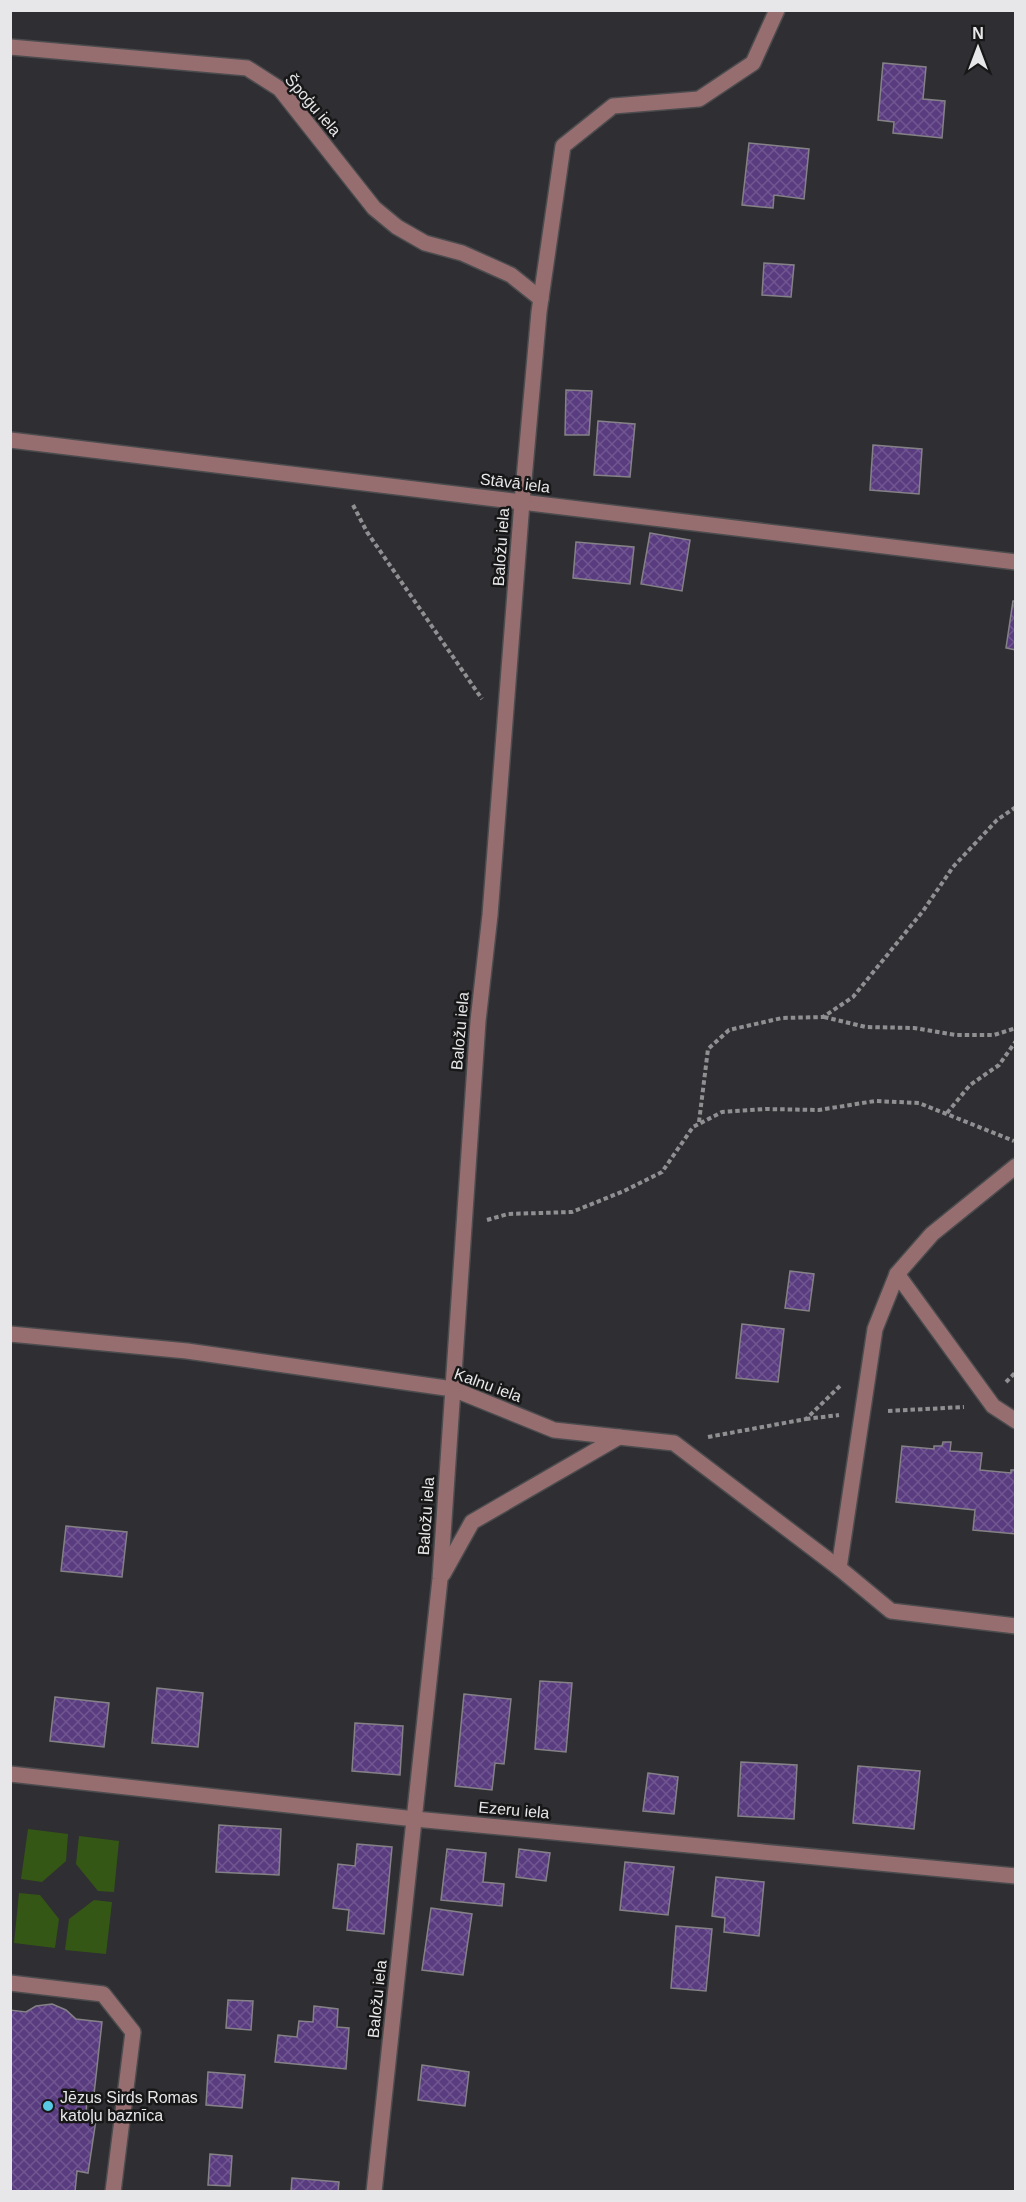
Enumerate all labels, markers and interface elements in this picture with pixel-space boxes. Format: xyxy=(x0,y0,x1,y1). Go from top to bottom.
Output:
north arrow xyxy=(948,18,1008,78)
text: N xyxy=(972,25,984,42)
street label: Špoģu iela xyxy=(282,70,345,139)
street label: Stāvā iela xyxy=(479,470,551,496)
street label: Baložu iela xyxy=(490,507,512,587)
street label: Baložu iela xyxy=(448,991,472,1071)
street label: Kalnu iela xyxy=(452,1365,524,1405)
street label: Baložu iela xyxy=(415,1476,437,1556)
street label: Ezeru iela xyxy=(478,1798,550,1822)
street label: Baložu iela xyxy=(364,1959,390,2039)
place label: Jēzus Sirds Romas katoļu baznīca xyxy=(60,2089,198,2124)
marker: Jēzus Sirds Romas katoļu baznīca xyxy=(41,2099,55,2113)

